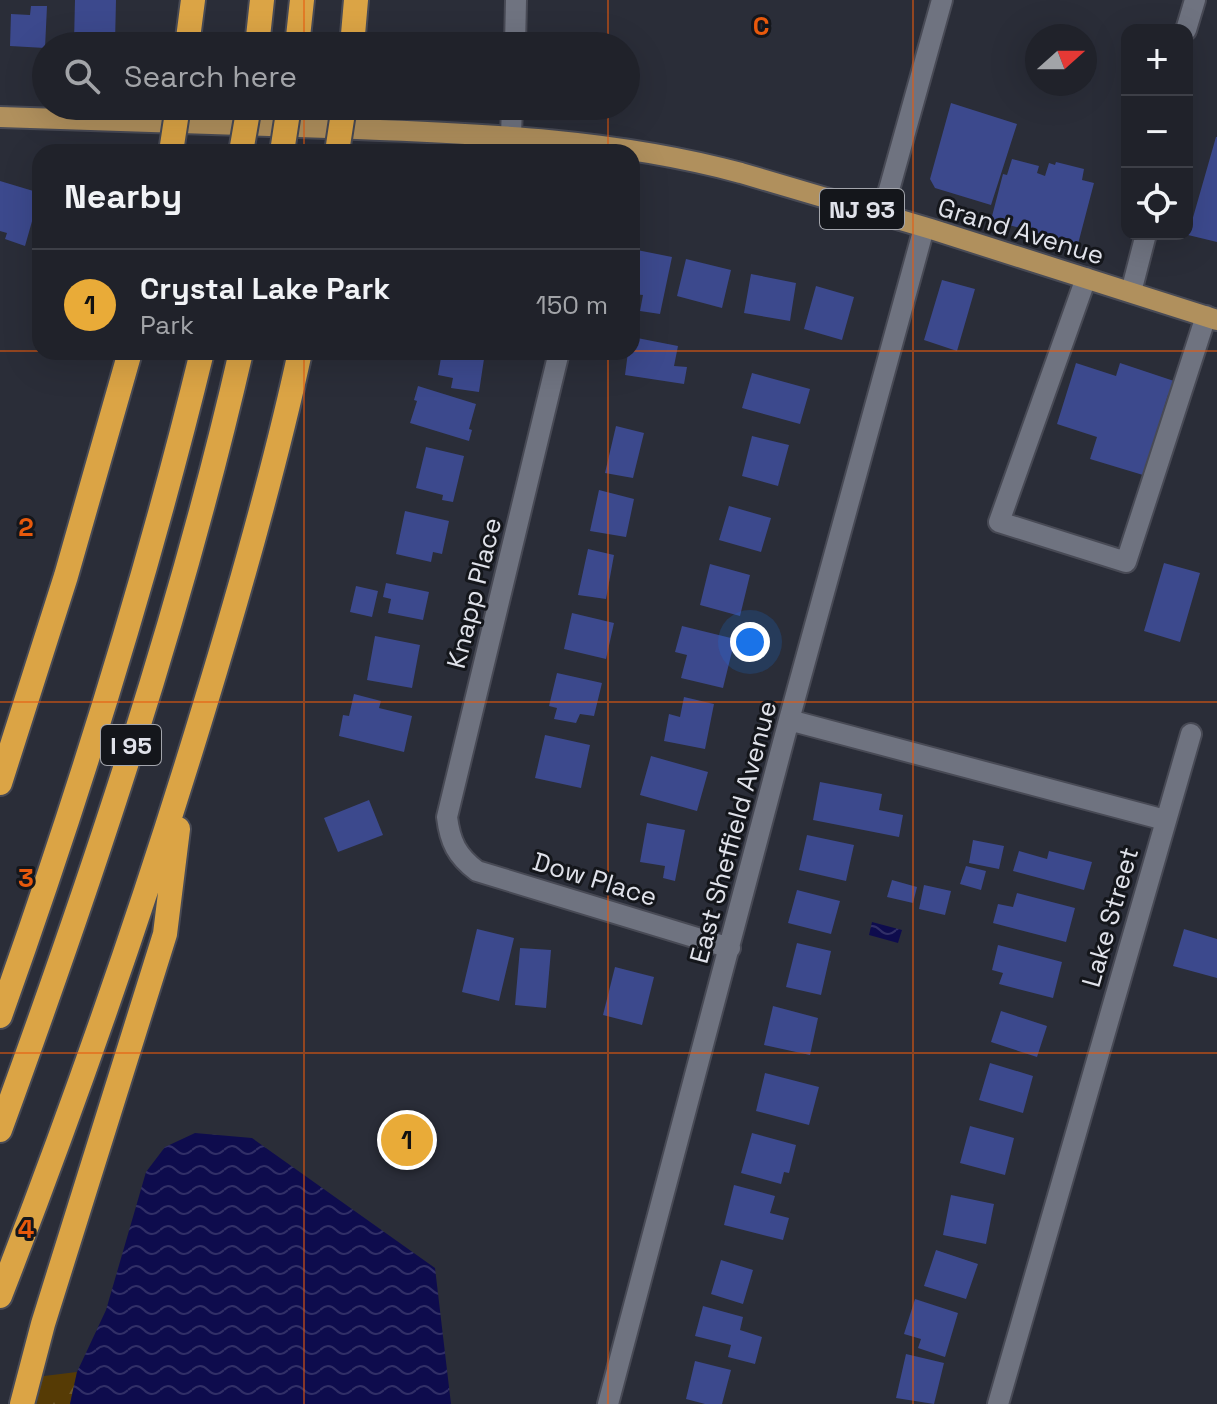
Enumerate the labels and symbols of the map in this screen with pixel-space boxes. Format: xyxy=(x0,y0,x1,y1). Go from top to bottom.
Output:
text: C xyxy=(753,9,769,43)
north arrow xyxy=(1025,24,1097,96)
road number: NJ 93 xyxy=(820,189,904,229)
street label: Grand Avenue xyxy=(934,190,1108,272)
text: 2 xyxy=(18,510,34,544)
street label: Knapp Place xyxy=(439,514,509,672)
your location xyxy=(730,622,770,662)
street label: East Sheffield Avenue xyxy=(682,697,784,967)
road number: I 95 xyxy=(101,725,161,765)
street label: Lake Street xyxy=(1074,843,1146,991)
street label: Dow Place xyxy=(529,844,661,914)
text: 3 xyxy=(18,861,34,895)
pin: 1 xyxy=(381,1110,433,1170)
text: 4 xyxy=(18,1212,34,1246)

